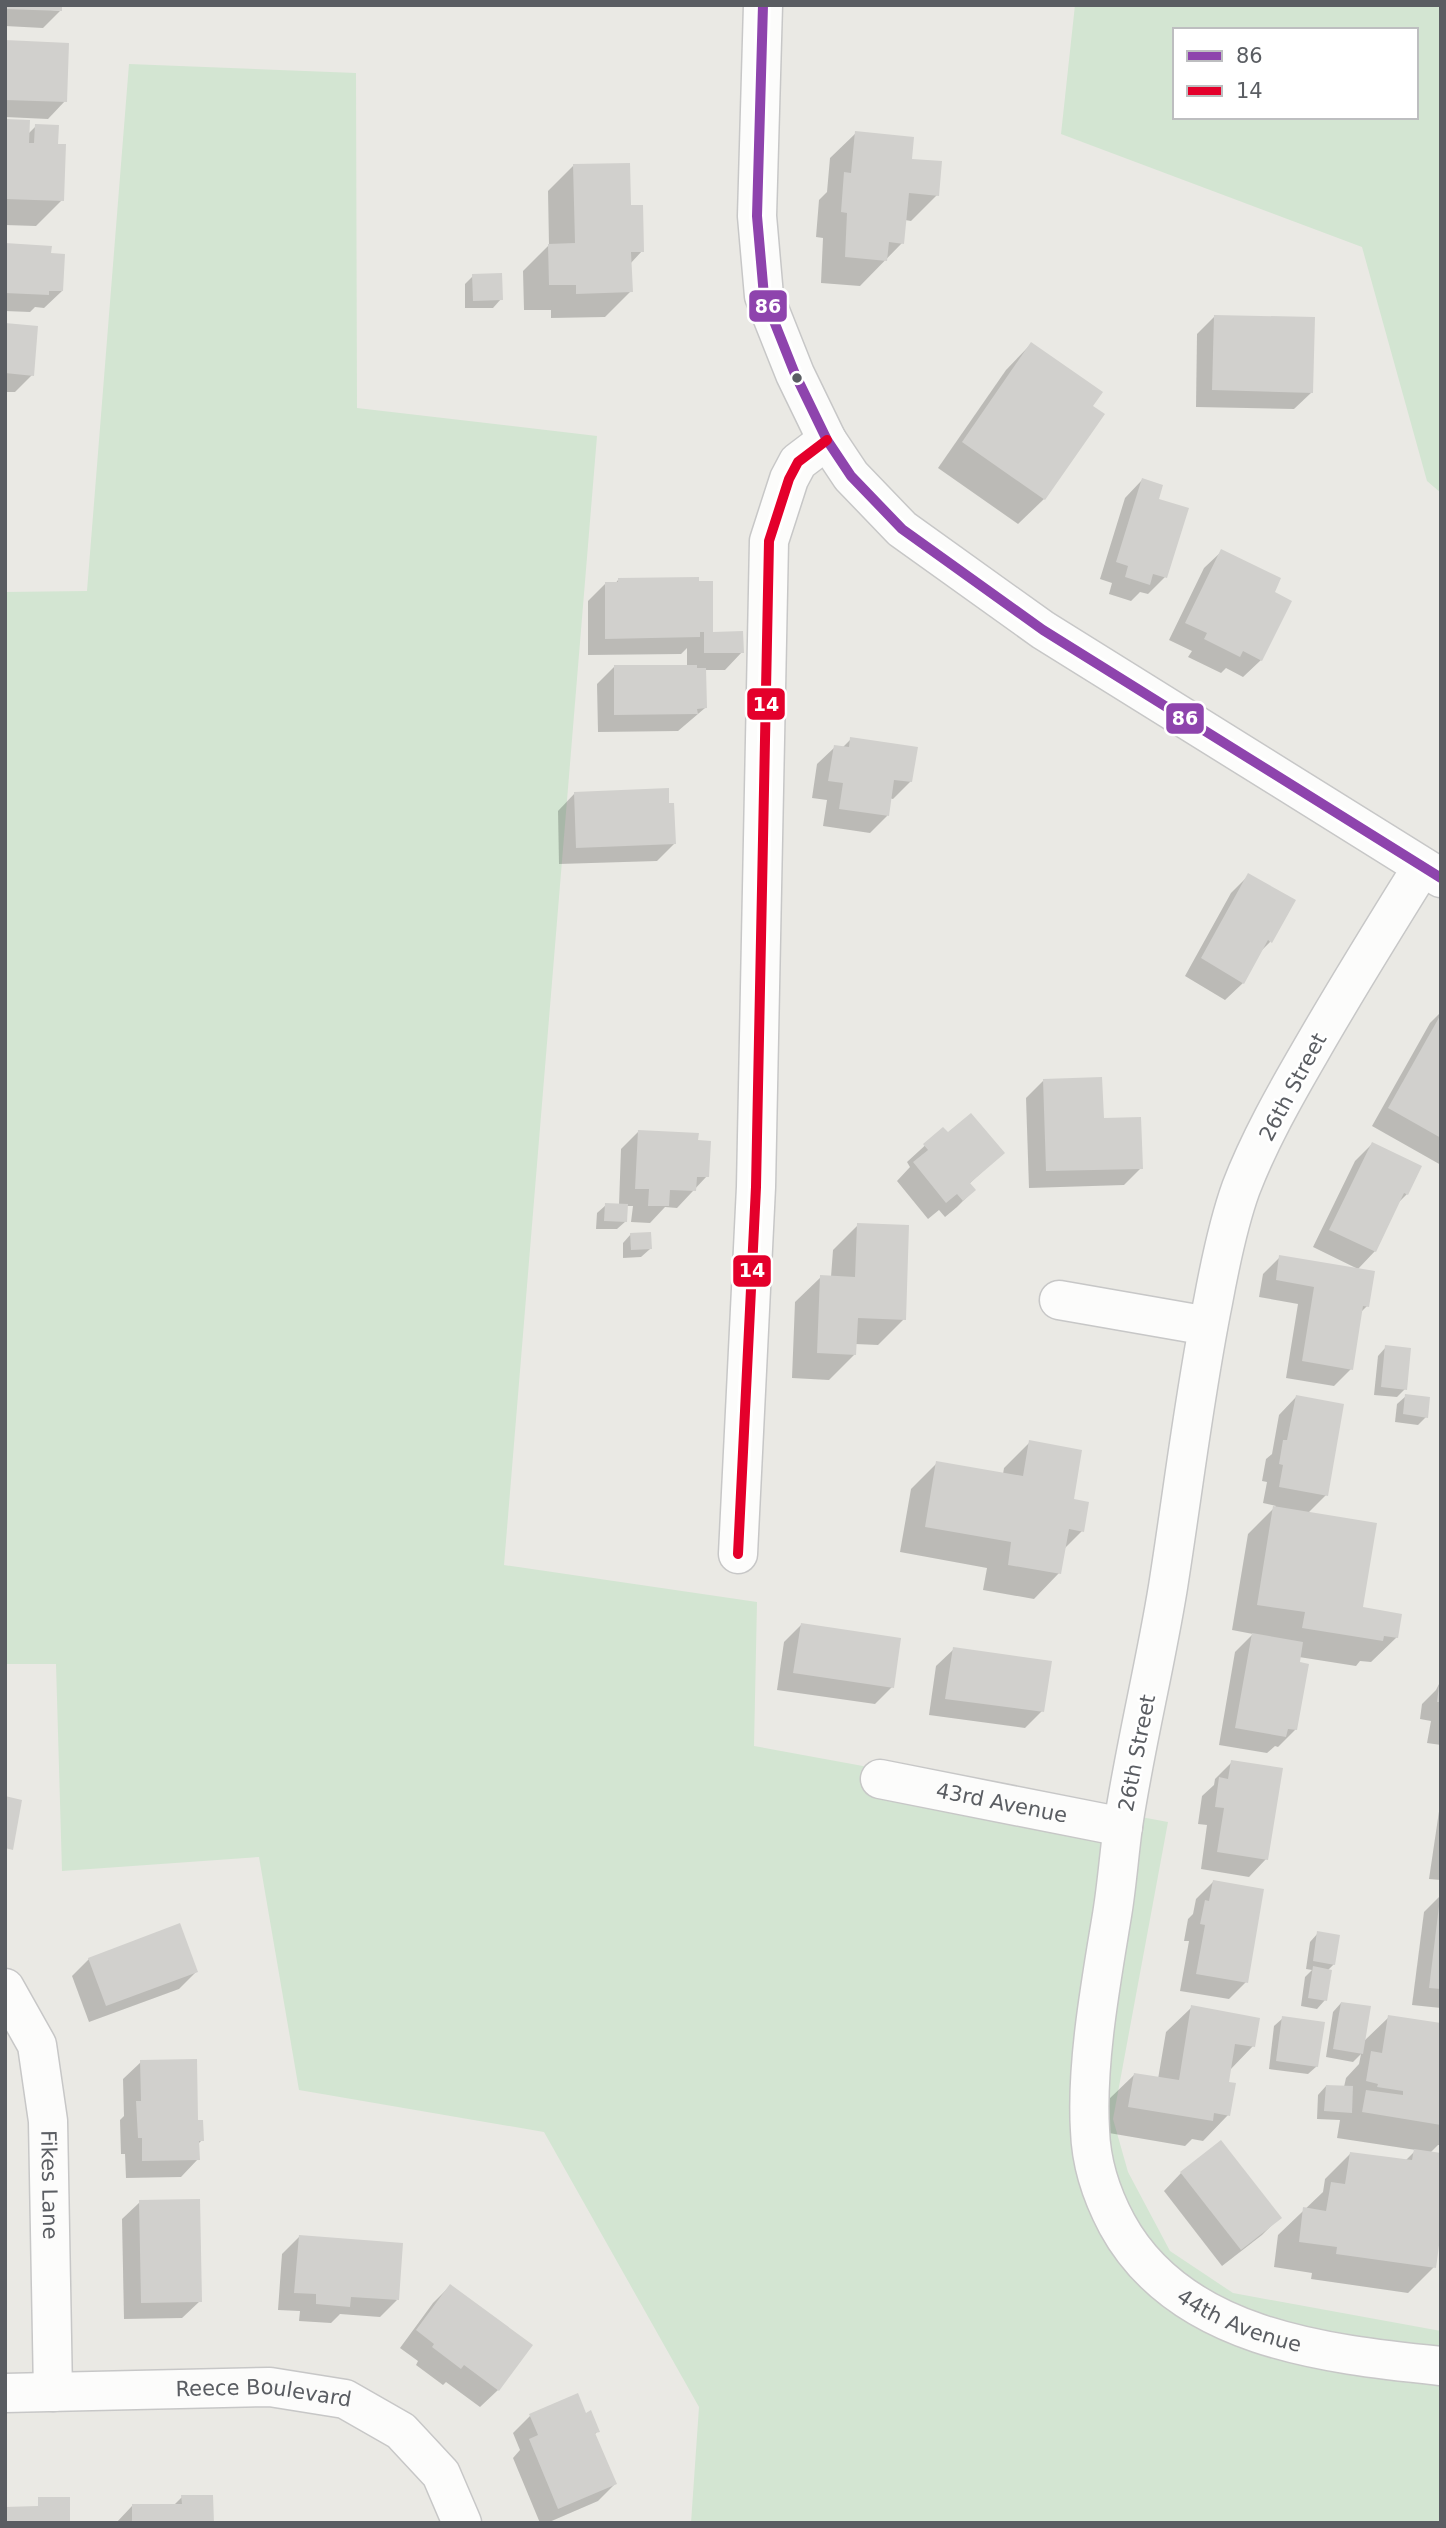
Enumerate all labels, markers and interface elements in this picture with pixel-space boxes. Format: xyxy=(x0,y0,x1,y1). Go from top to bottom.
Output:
legend xyxy=(1173,28,1418,119)
text: 86 xyxy=(1236,44,1263,68)
text: 14 xyxy=(1236,79,1263,103)
line badge: 86 xyxy=(748,289,788,323)
text: 86 xyxy=(755,295,781,317)
unlabelled marker xyxy=(790,371,804,385)
line badge: 14 xyxy=(746,687,786,721)
text: 14 xyxy=(753,693,779,715)
line badge: 86 xyxy=(1165,702,1205,735)
text: 86 xyxy=(1172,707,1198,729)
street label: 26th Street xyxy=(1255,1029,1331,1145)
line badge: 14 xyxy=(732,1254,772,1288)
text: 14 xyxy=(739,1259,765,1281)
street label: 26th Street xyxy=(1114,1692,1160,1814)
street label: 43rd Avenue xyxy=(934,1778,1069,1828)
street label: Fikes Lane xyxy=(36,2130,62,2240)
street label: 44th Avenue xyxy=(1172,2284,1304,2357)
street label: Reece Boulevard xyxy=(175,2375,353,2412)

